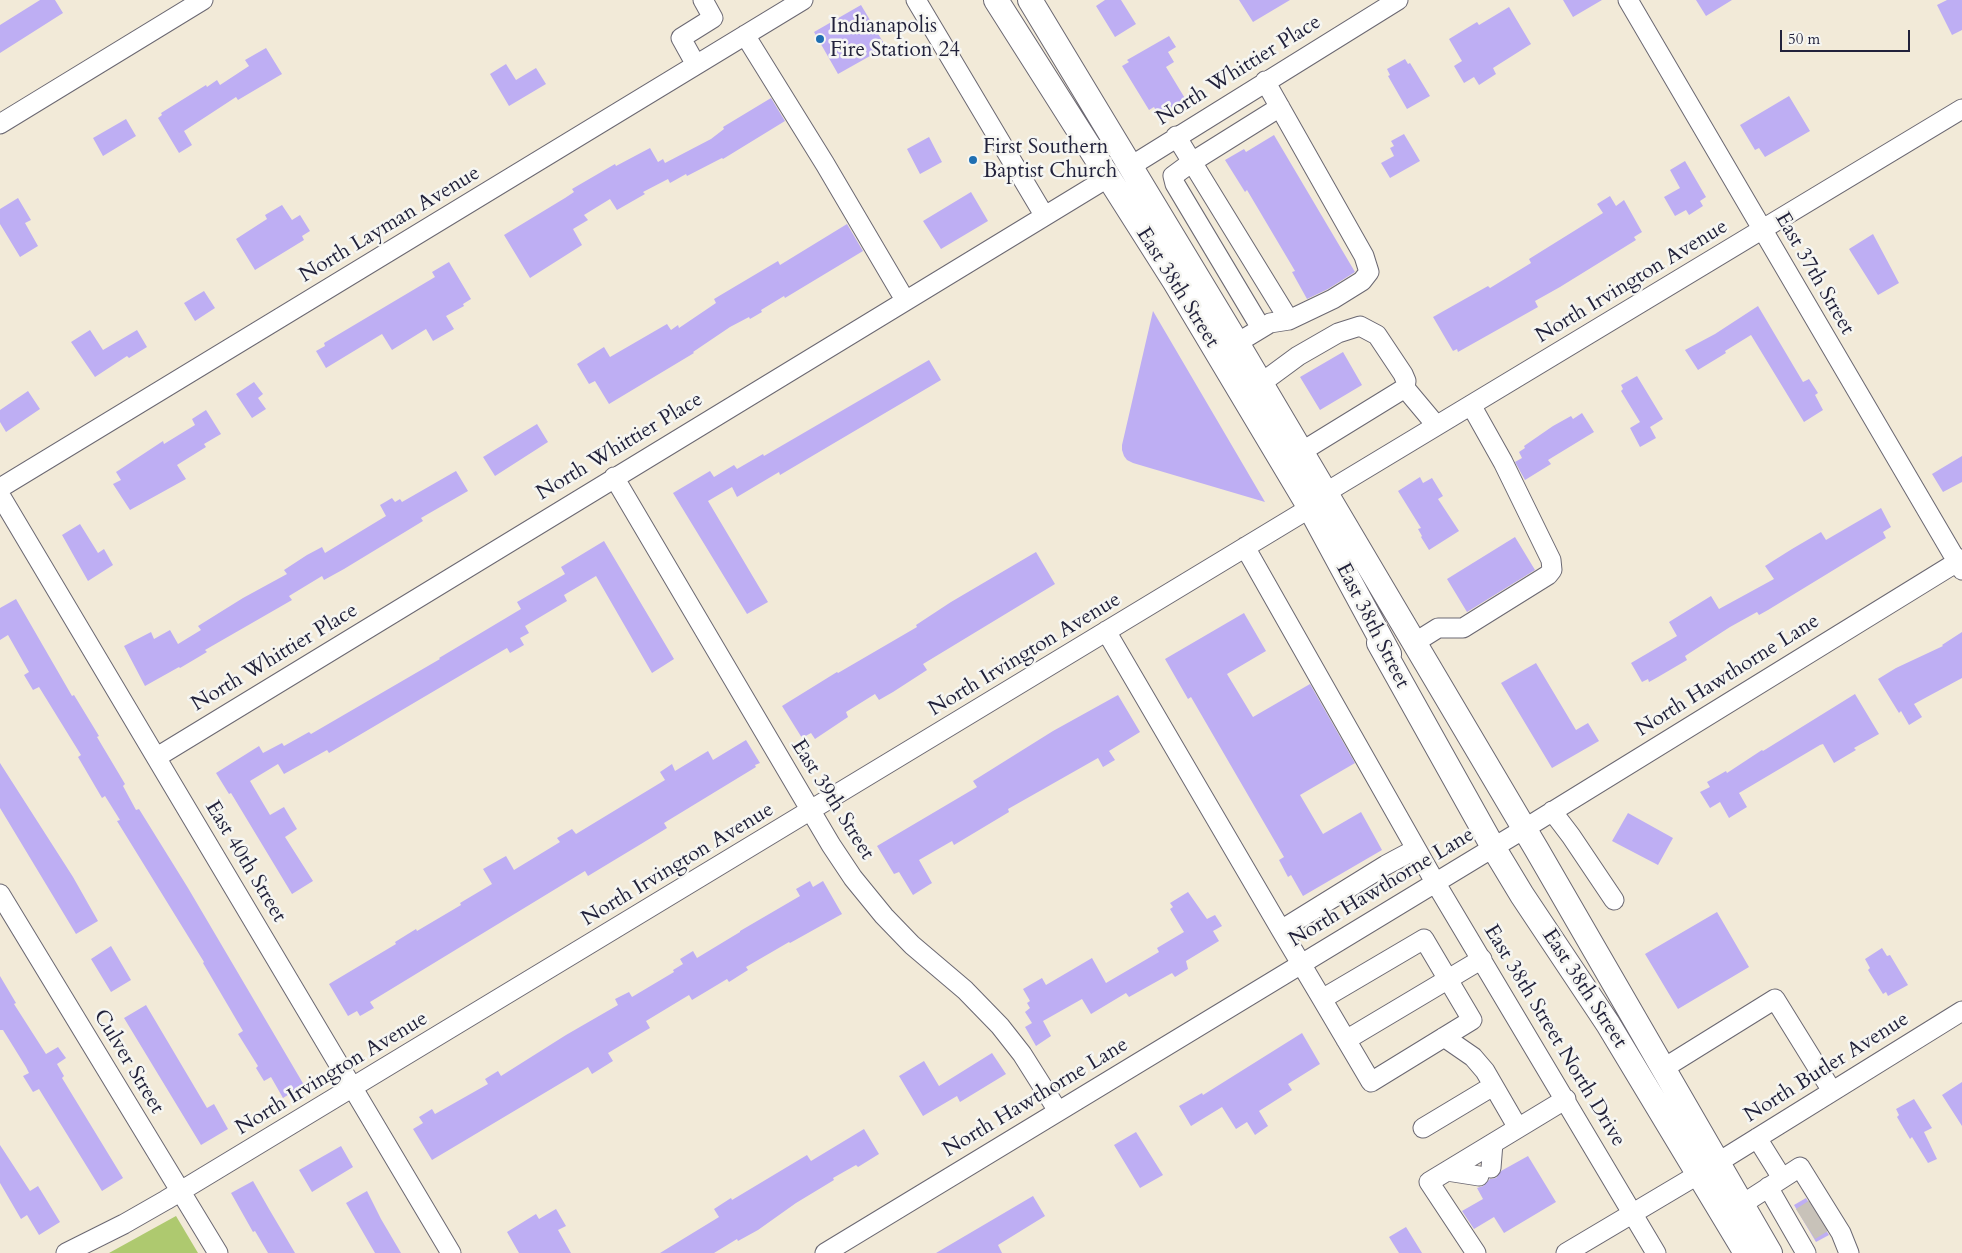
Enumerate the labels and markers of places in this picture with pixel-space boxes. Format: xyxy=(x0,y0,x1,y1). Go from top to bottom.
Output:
place label: Indianapolis Fire Station 24 xyxy=(830,14,960,64)
marker: Indianapolis Fire Station 24 xyxy=(814,33,826,45)
place label: First Southern Baptist Church xyxy=(983,135,1117,185)
marker: First Southern Baptist Church xyxy=(967,154,979,166)

